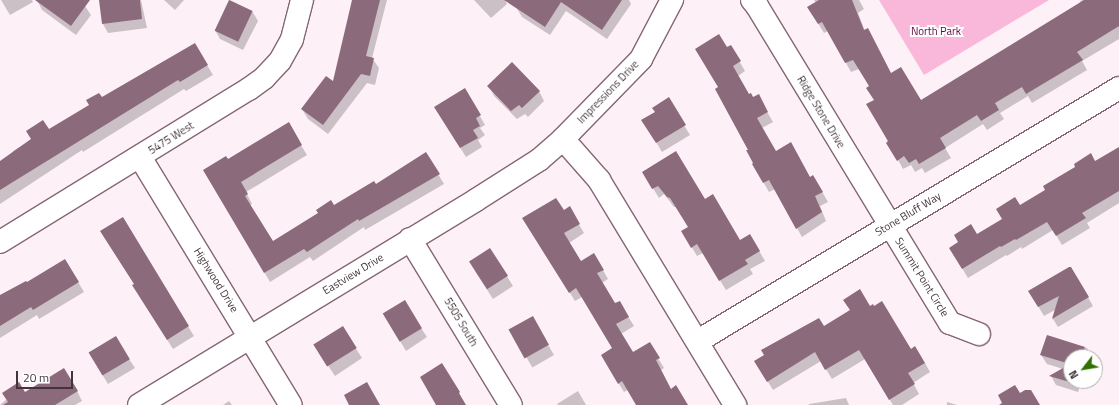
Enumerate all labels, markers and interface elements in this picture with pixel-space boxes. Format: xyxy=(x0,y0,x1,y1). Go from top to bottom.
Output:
park label: North Park xyxy=(911,24,961,38)
street label: Impressions Drive xyxy=(574,58,642,126)
street label: Ridge Stone Drive xyxy=(794,73,848,151)
street label: 5475 West xyxy=(146,119,196,157)
street label: Stone Bluff Way xyxy=(873,189,943,239)
street label: Summit Point Circle xyxy=(892,235,952,319)
street label: Highwood Drive xyxy=(191,245,241,315)
street label: Eastview Drive xyxy=(320,251,386,297)
street label: 5505 South xyxy=(441,295,481,349)
north arrow xyxy=(1063,349,1103,389)
scale bar xyxy=(18,363,75,389)
text: N xyxy=(1065,367,1082,382)
text: 20 m xyxy=(23,368,49,387)

